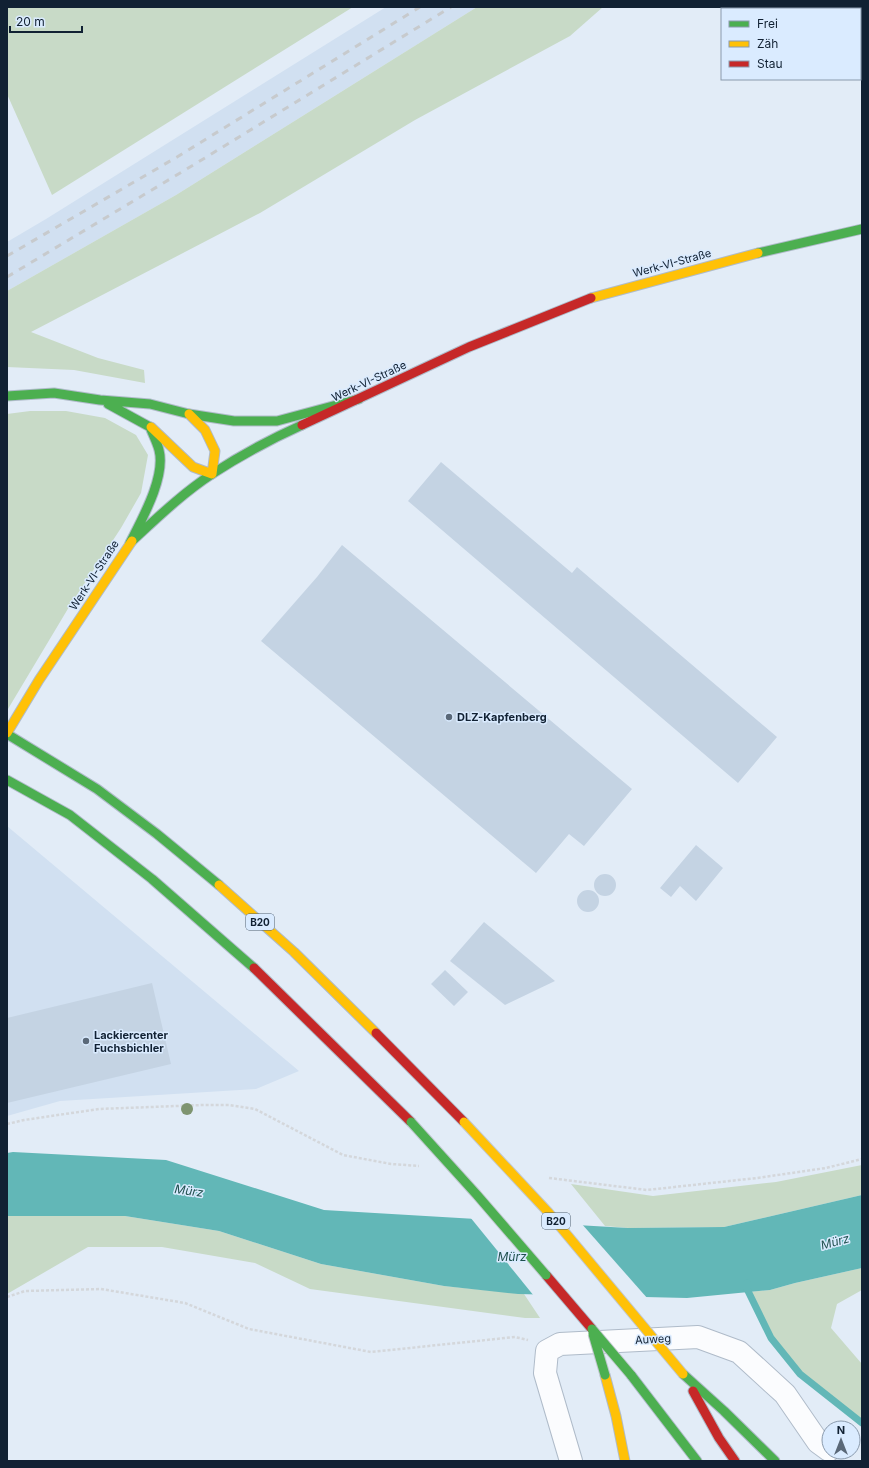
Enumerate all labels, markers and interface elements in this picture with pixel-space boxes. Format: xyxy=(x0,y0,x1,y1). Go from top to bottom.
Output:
scale bar xyxy=(10,8,82,34)
legend xyxy=(721,8,861,80)
text: 20 m xyxy=(16,14,45,29)
text: Frei xyxy=(757,16,778,31)
text: Zäh xyxy=(757,36,778,51)
text: Stau xyxy=(757,56,783,71)
street label: Werk-VI-Straße xyxy=(631,246,713,280)
street label: Werk-VI-Straße xyxy=(329,358,409,404)
street label: Werk-VI-Straße xyxy=(66,537,122,613)
place label: DLZ-Kapfenberg xyxy=(457,710,547,724)
marker: DLZ-Kapfenberg xyxy=(444,712,454,722)
road number: B20 xyxy=(246,914,274,930)
place label: Lackiercenter Fuchsbichler xyxy=(94,1028,169,1055)
marker: Lackiercenter Fuchsbichler xyxy=(81,1036,91,1046)
water label: Mürz xyxy=(174,1181,205,1200)
road number: B20 xyxy=(542,1213,570,1229)
water label: Mürz xyxy=(819,1230,851,1253)
water label: Mürz xyxy=(497,1249,527,1264)
street label: Auweg xyxy=(635,1331,671,1347)
north arrow xyxy=(821,1420,861,1460)
text: N xyxy=(837,1423,845,1437)

